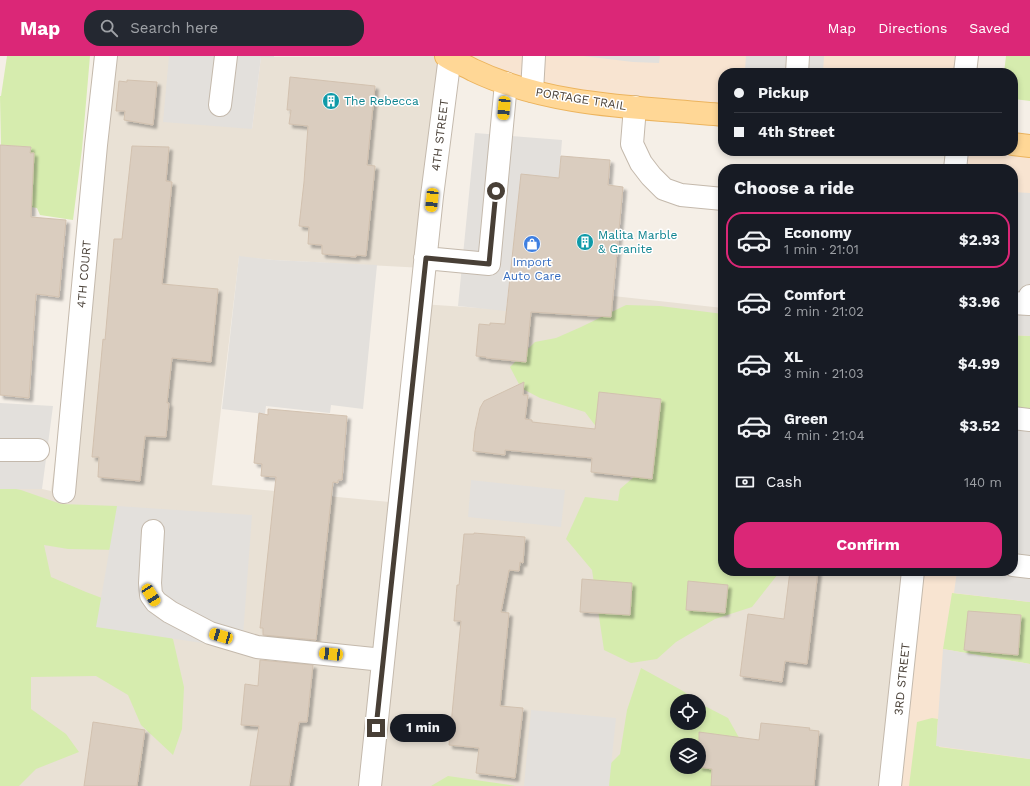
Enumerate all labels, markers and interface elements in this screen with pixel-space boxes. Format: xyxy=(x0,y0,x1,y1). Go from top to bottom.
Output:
search box xyxy=(84,10,364,46)
text: Map xyxy=(20,17,60,40)
icon: search xyxy=(98,17,120,39)
text: Search here xyxy=(130,19,218,37)
text: Map xyxy=(828,20,856,36)
text: Directions xyxy=(878,20,947,36)
text: Saved xyxy=(969,20,1010,36)
text: Pickup xyxy=(758,84,809,102)
street label: PORTAGE TRAIL xyxy=(535,85,627,113)
building icon: The Rebecca xyxy=(321,91,341,111)
place label: The Rebecca xyxy=(344,94,419,108)
car xyxy=(497,96,511,120)
street label: 4TH STREET xyxy=(429,98,451,172)
text: 4th Street xyxy=(758,123,834,141)
text: Choose a ride xyxy=(734,177,854,198)
route start xyxy=(487,182,505,200)
car xyxy=(425,187,439,213)
icon: car xyxy=(736,222,772,258)
text: Economy xyxy=(784,224,851,242)
place label: Malita Marble & Granite xyxy=(598,228,678,256)
text: $2.93 xyxy=(959,231,1000,249)
building icon: Malita Marble & Granite xyxy=(575,232,595,252)
shop icon: Import Auto Care xyxy=(522,234,542,254)
street label: 4TH COURT xyxy=(74,240,94,308)
text: 1 min · 21:01 xyxy=(784,242,859,257)
place label: Import Auto Care xyxy=(503,255,561,283)
icon: car xyxy=(736,284,772,320)
text: Comfort xyxy=(784,286,845,304)
text: $3.96 xyxy=(959,293,1000,311)
text: 2 min · 21:02 xyxy=(784,304,864,319)
icon: car xyxy=(736,346,772,382)
text: XL xyxy=(784,348,803,366)
text: $4.99 xyxy=(958,355,1000,373)
text: 3 min · 21:03 xyxy=(784,366,864,381)
icon: car xyxy=(736,408,772,444)
text: Green xyxy=(784,410,828,428)
text: $3.52 xyxy=(959,417,1000,435)
text: 4 min · 21:04 xyxy=(784,428,865,443)
icon: cash xyxy=(734,471,756,493)
text: Cash xyxy=(766,473,802,491)
text: 140 m xyxy=(964,475,1002,490)
button: Confirm xyxy=(734,522,1002,568)
car xyxy=(139,582,163,608)
car xyxy=(208,627,234,645)
street label: 3RD STREET xyxy=(891,642,913,716)
car xyxy=(318,647,344,661)
map controls xyxy=(670,694,706,774)
button: locate xyxy=(670,694,706,730)
callout: 1 min xyxy=(390,714,456,742)
route end xyxy=(367,719,385,737)
text: 1 min xyxy=(406,720,440,735)
button: layers xyxy=(670,738,706,774)

